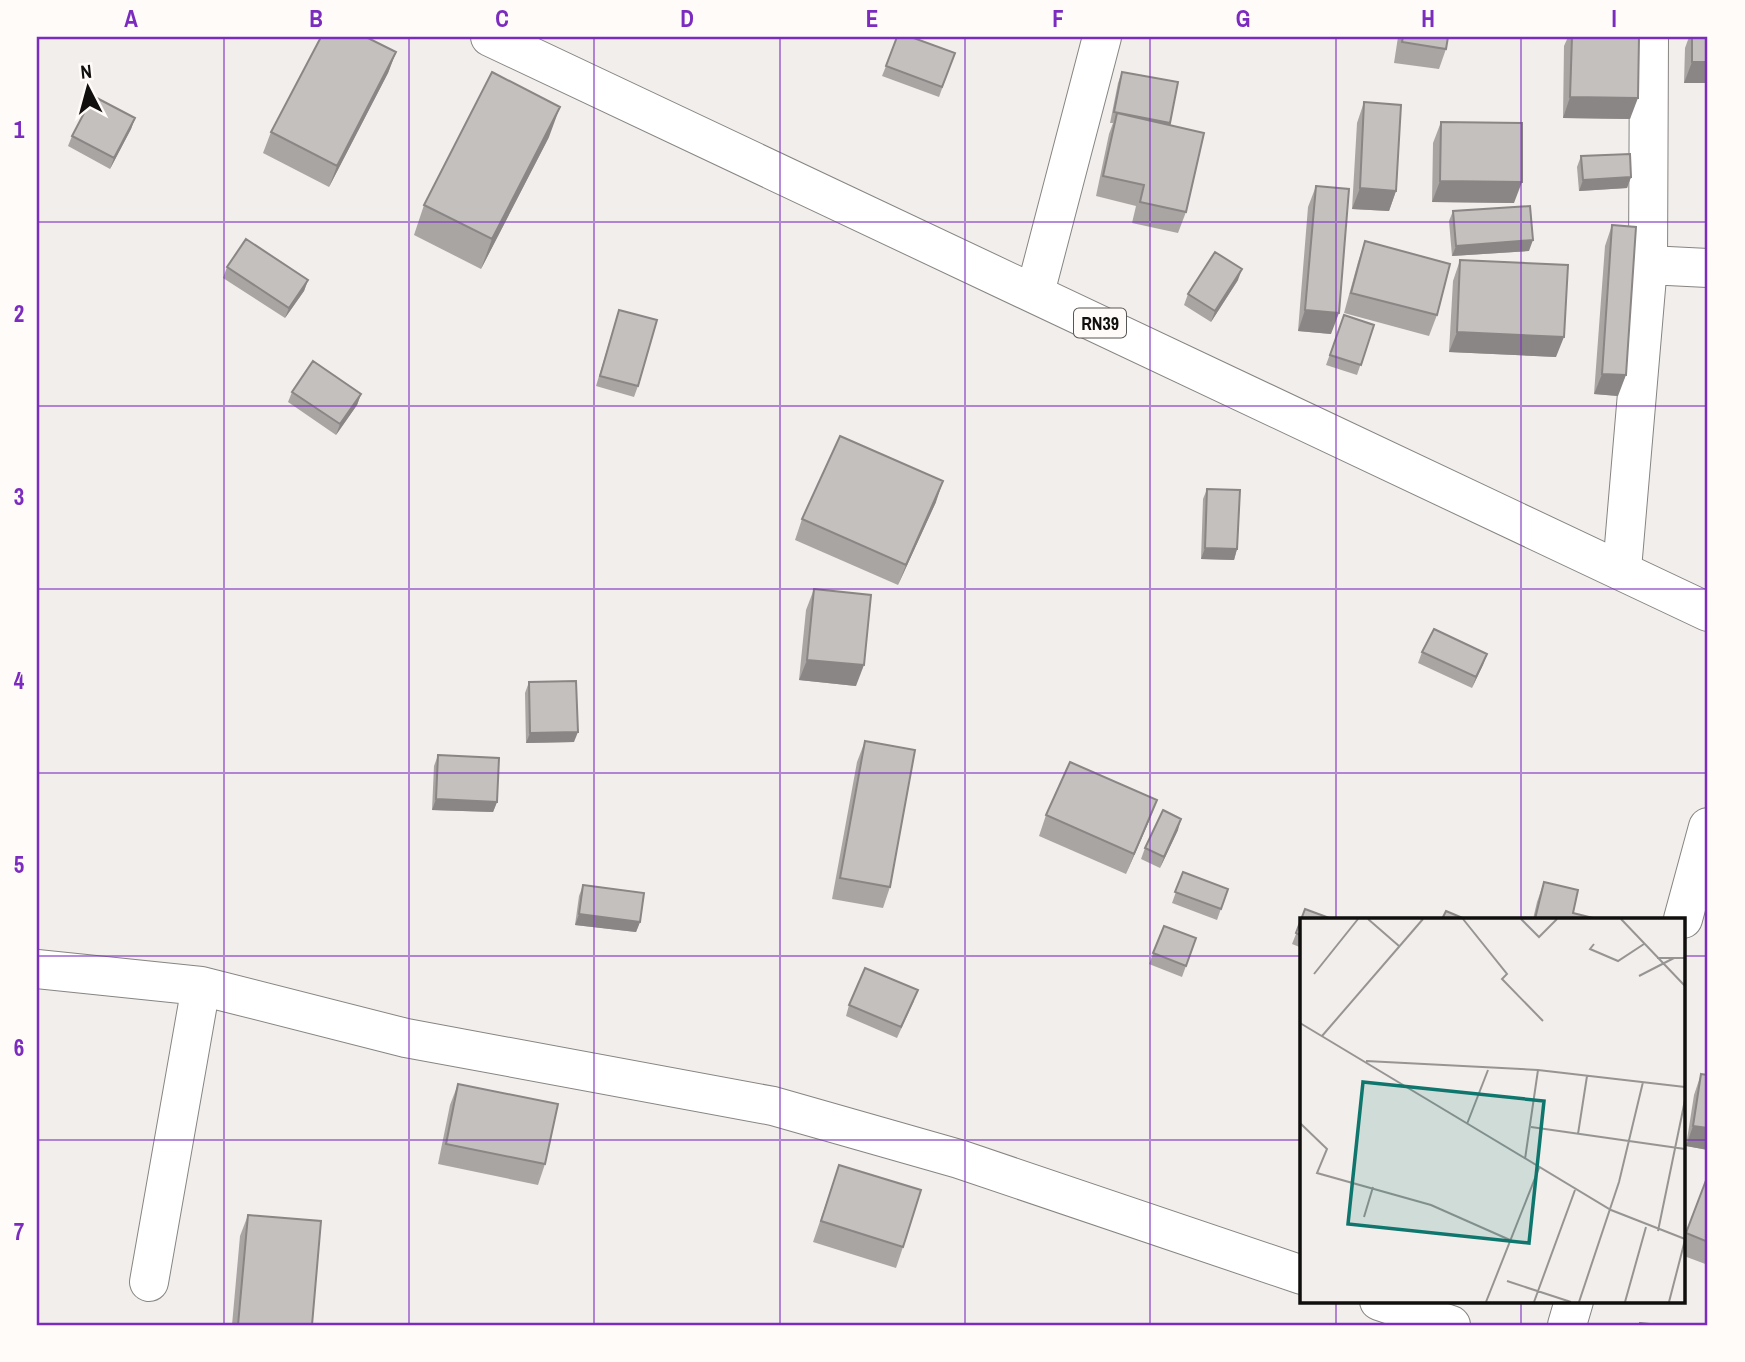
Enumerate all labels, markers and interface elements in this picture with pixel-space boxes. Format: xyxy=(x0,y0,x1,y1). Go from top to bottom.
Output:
text: A xyxy=(124,3,138,34)
text: B xyxy=(309,3,323,34)
text: C xyxy=(495,3,509,34)
text: D xyxy=(680,3,694,34)
text: E xyxy=(866,3,878,34)
text: F xyxy=(1052,3,1064,34)
text: G xyxy=(1236,3,1250,34)
text: H xyxy=(1421,3,1435,34)
text: I xyxy=(1611,3,1617,34)
north arrow xyxy=(52,52,122,122)
text: N xyxy=(79,58,93,85)
text: 1 xyxy=(14,114,25,145)
text: 2 xyxy=(14,298,24,329)
road number: RN39 xyxy=(1074,309,1126,338)
text: 3 xyxy=(14,481,24,512)
text: 4 xyxy=(14,665,25,696)
text: 5 xyxy=(14,849,24,880)
inset map xyxy=(1300,918,1686,1302)
text: 6 xyxy=(14,1032,24,1063)
text: 7 xyxy=(14,1216,24,1247)

